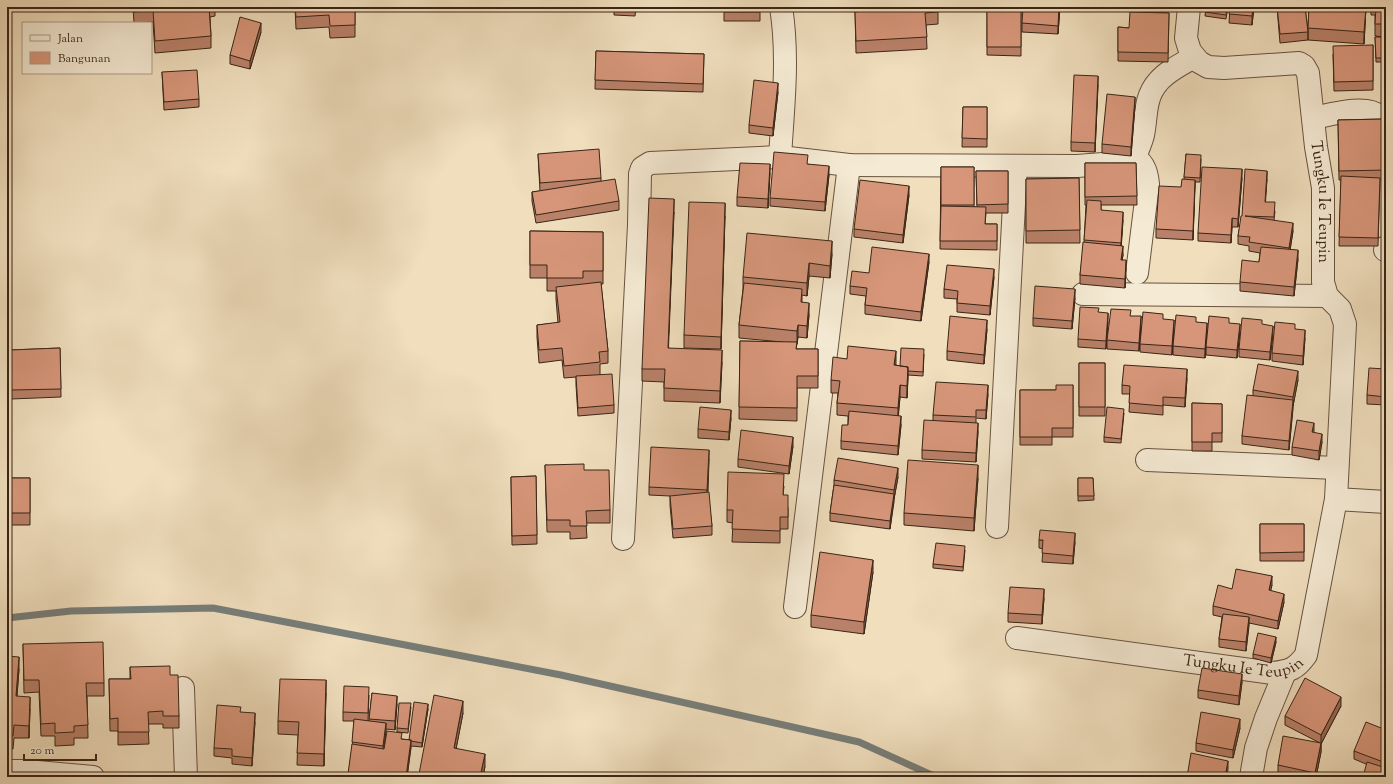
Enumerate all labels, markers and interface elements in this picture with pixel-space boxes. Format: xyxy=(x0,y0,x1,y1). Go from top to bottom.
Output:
legend xyxy=(22,22,152,74)
text: Jalan xyxy=(57,30,83,48)
text: Bangunan xyxy=(58,50,111,68)
street label: Tungku Ie Teupin xyxy=(1304,140,1335,264)
street label: Tungku Ie Teupin xyxy=(1181,649,1310,684)
scale bar xyxy=(24,736,96,762)
text: 20 m xyxy=(30,742,55,760)

